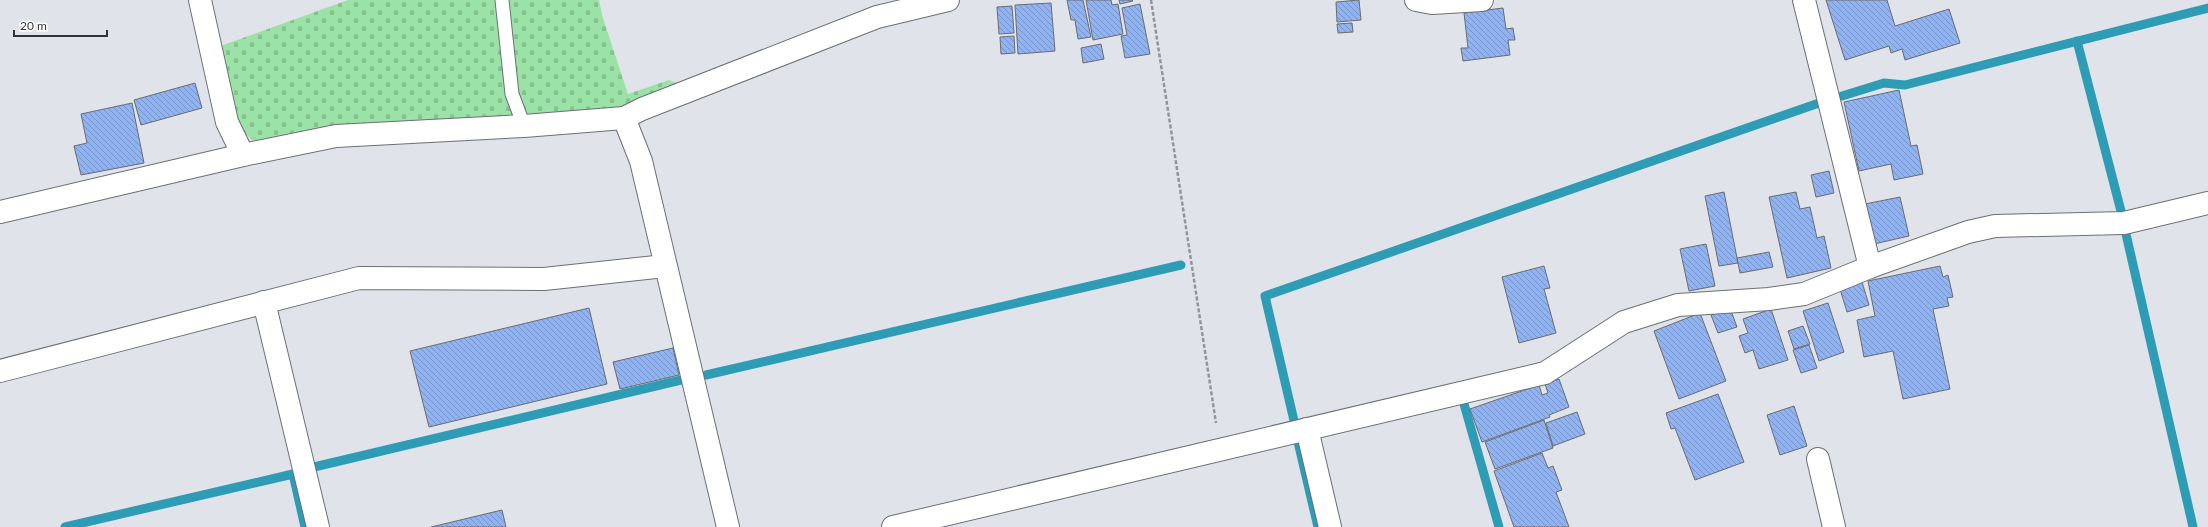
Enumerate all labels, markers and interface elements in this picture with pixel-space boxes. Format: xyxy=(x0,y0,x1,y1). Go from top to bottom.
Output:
scale bar xyxy=(14,12,107,38)
text: 20 m xyxy=(20,18,47,33)

